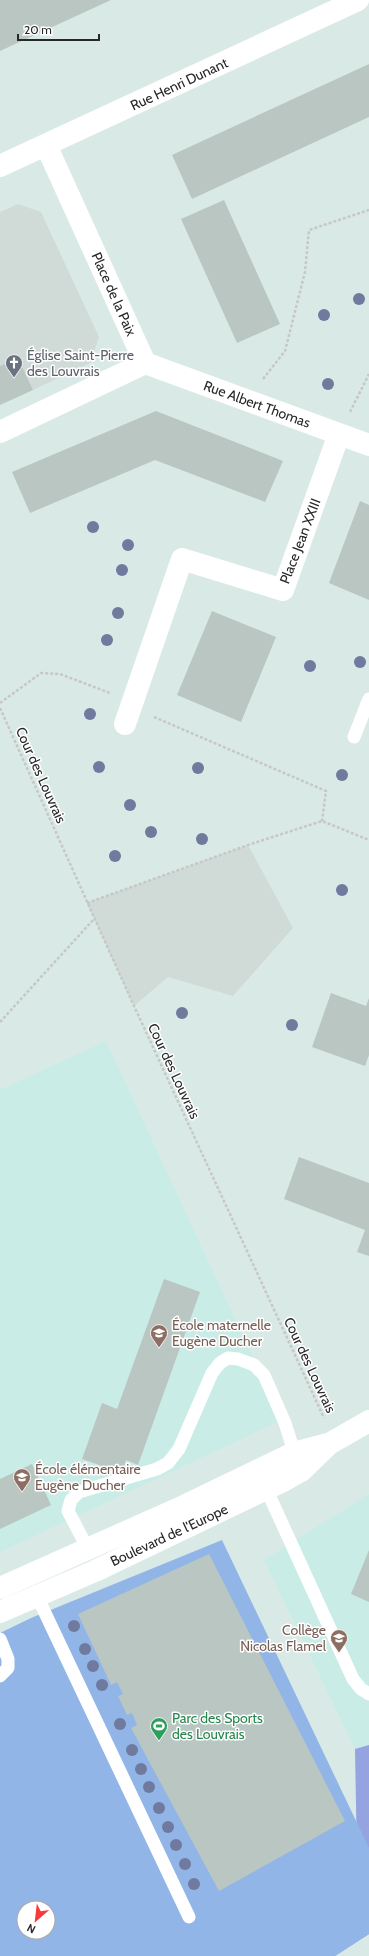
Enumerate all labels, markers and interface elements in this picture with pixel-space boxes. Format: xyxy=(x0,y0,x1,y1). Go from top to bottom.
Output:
scale bar xyxy=(18,16,99,42)
text: 20 m xyxy=(24,22,52,37)
street label: Rue Henri Dunant xyxy=(127,53,231,114)
street label: Place de la Paix xyxy=(87,249,141,339)
place label: Église Saint-Pierre des Louvrais xyxy=(27,346,134,380)
church icon: Église Saint-Pierre des Louvrais xyxy=(4,353,24,378)
street label: Rue Albert Thomas xyxy=(201,376,313,432)
street label: Place Jean XXIII xyxy=(275,496,325,586)
street label: Cour des Louvrais xyxy=(12,724,70,826)
street label: Cour des Louvrais xyxy=(144,1020,204,1122)
street label: Cour des Louvrais xyxy=(280,1314,340,1416)
place label: École maternelle Eugène Ducher xyxy=(172,1316,271,1350)
school or university icon: École maternelle Eugène Ducher xyxy=(149,1323,169,1348)
place label: École élémentaire Eugène Ducher xyxy=(35,1460,141,1494)
school or university icon: École élémentaire Eugène Ducher xyxy=(12,1467,32,1492)
street label: Boulevard de l'Europe xyxy=(107,1500,231,1570)
place label: Collège Nicolas Flamel xyxy=(240,1621,327,1655)
school or university icon: Collège Nicolas Flamel xyxy=(329,1628,349,1653)
place label: Parc des Sports des Louvrais xyxy=(172,1709,263,1743)
sports icon: Parc des Sports des Louvrais xyxy=(149,1716,169,1741)
north arrow xyxy=(16,1900,56,1940)
text: N xyxy=(25,1921,38,1937)

